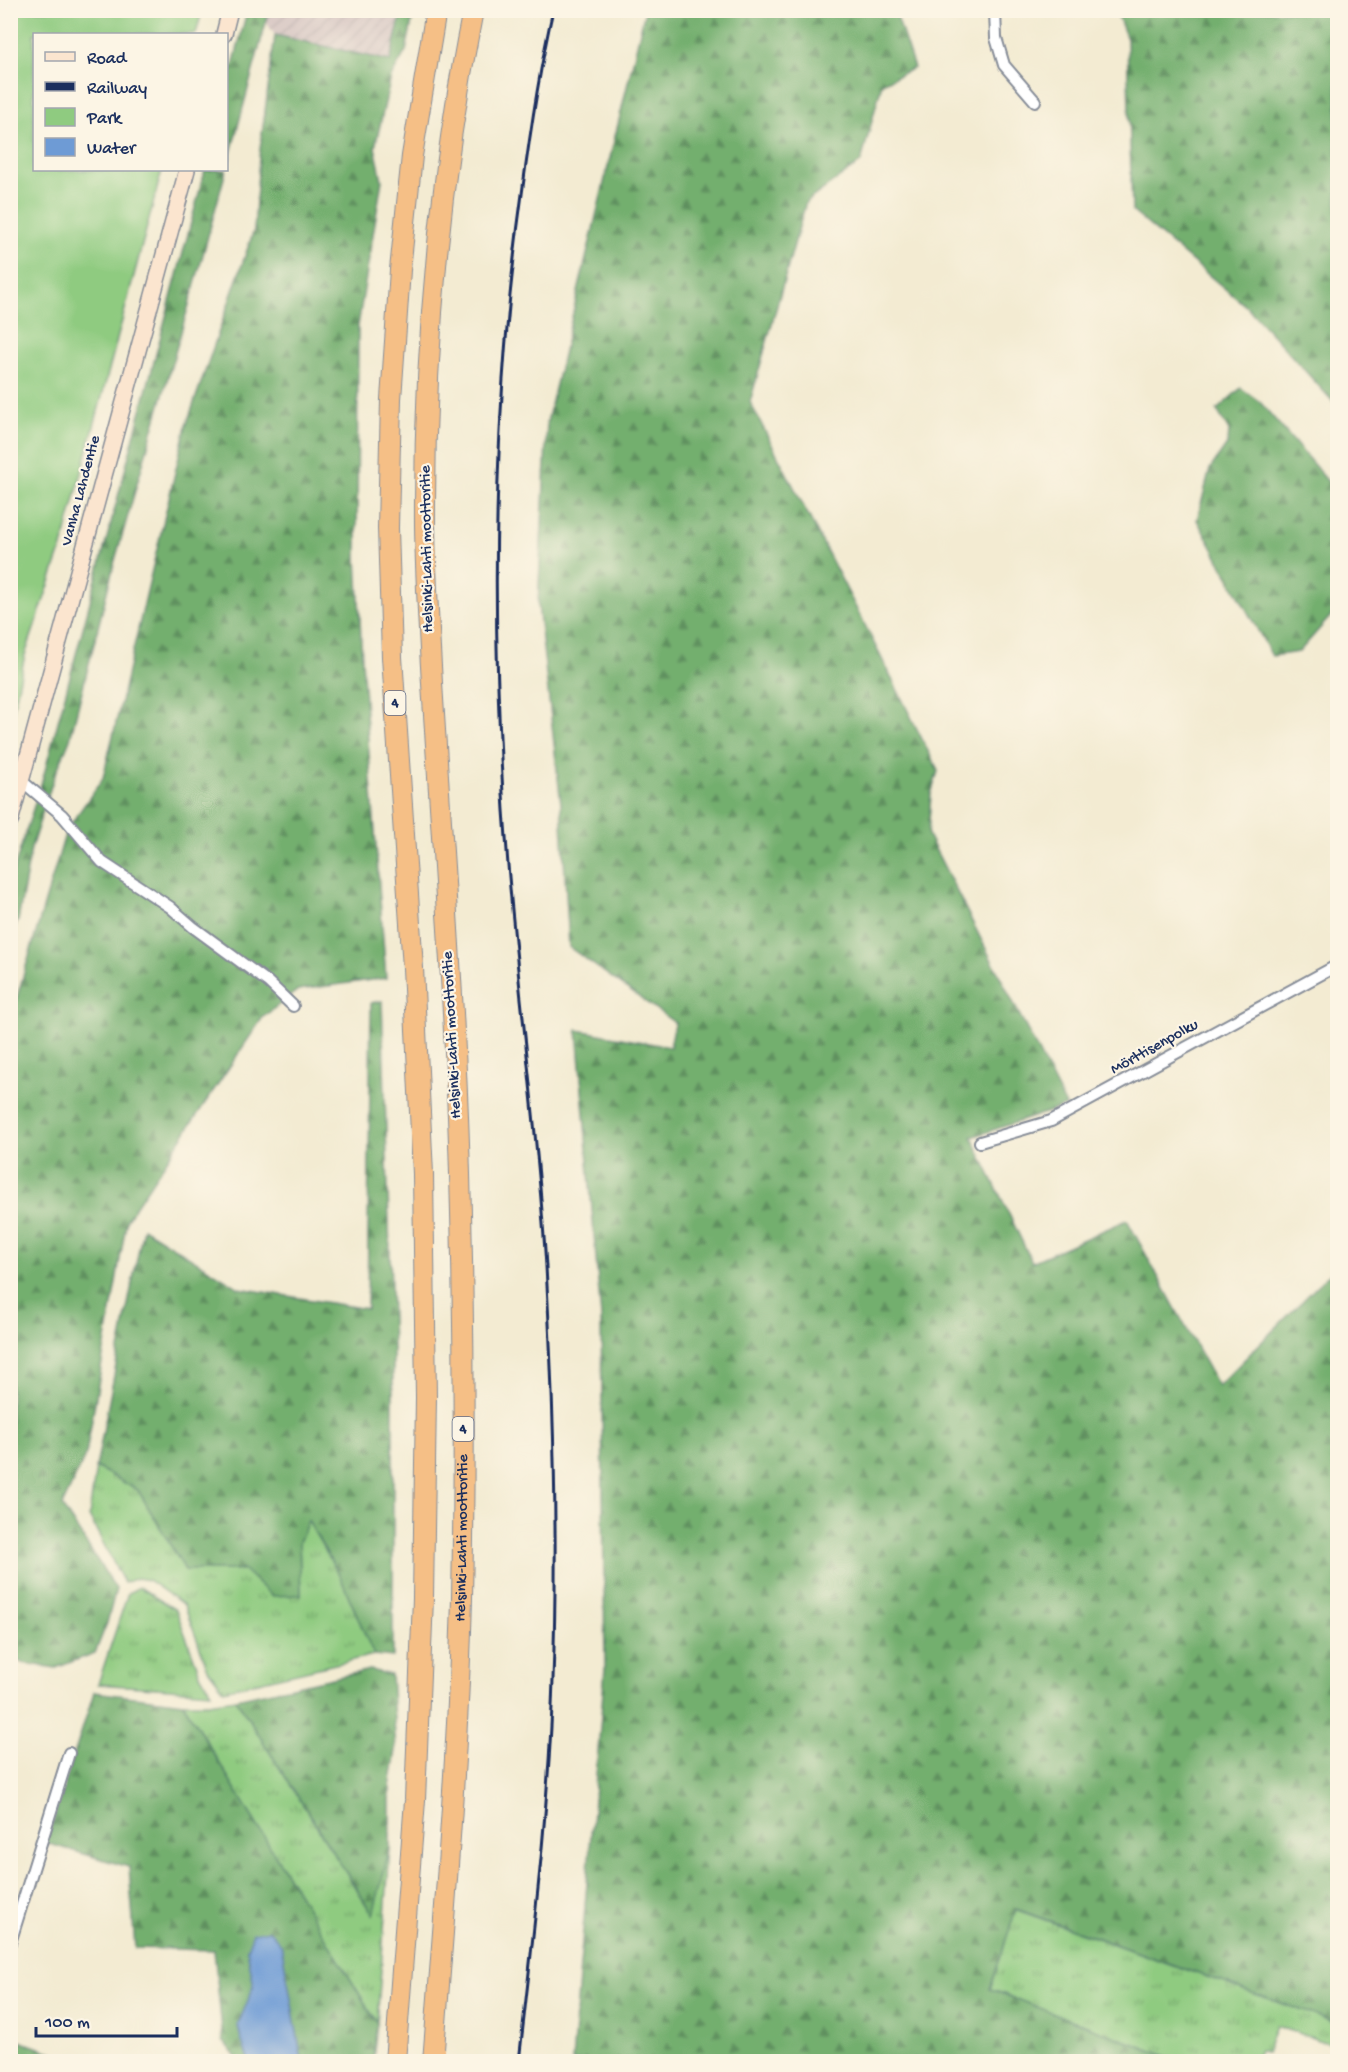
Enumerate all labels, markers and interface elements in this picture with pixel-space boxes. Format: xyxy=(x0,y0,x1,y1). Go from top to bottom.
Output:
legend xyxy=(33,33,228,171)
text: Road xyxy=(87,49,128,70)
text: Railway xyxy=(87,79,147,100)
text: Park xyxy=(86,109,123,130)
text: Water xyxy=(87,139,137,160)
street label: Vanha Lahdentie xyxy=(58,433,106,549)
street label: Helsinki-Lahti moottoritie xyxy=(417,464,439,633)
road number: 4 xyxy=(384,691,406,715)
street label: Helsinki-Lahti moottoritie xyxy=(439,950,467,1119)
street label: Mörttisenpolku xyxy=(1108,1016,1203,1080)
road number: 4 xyxy=(452,1417,474,1441)
street label: Helsinki-Lahti moottoritie xyxy=(452,1453,473,1622)
scale bar xyxy=(36,2000,177,2038)
text: 100 m xyxy=(44,2013,90,2034)

